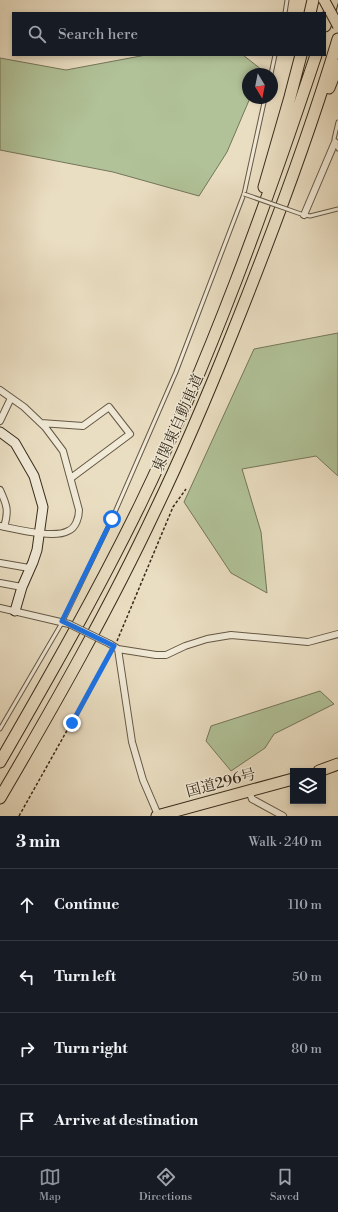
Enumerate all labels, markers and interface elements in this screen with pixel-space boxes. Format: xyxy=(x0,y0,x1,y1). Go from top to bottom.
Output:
search box xyxy=(12,12,326,56)
icon: search xyxy=(26,23,48,45)
text: Search here xyxy=(58,25,138,44)
north arrow xyxy=(242,68,278,104)
street label: 東関東自動車道 xyxy=(148,371,208,475)
route start xyxy=(103,510,121,528)
route end xyxy=(63,714,81,732)
street label: 国道296号 xyxy=(184,765,258,801)
map controls xyxy=(290,768,326,804)
button: layers xyxy=(290,768,326,804)
text: 3 min xyxy=(16,831,60,853)
text: Walk · 240 m xyxy=(248,834,322,850)
icon: ahead xyxy=(16,894,38,916)
text: Continue xyxy=(54,895,119,914)
text: 110 m xyxy=(288,897,322,913)
icon: left xyxy=(16,966,38,988)
text: Turn left xyxy=(54,967,116,986)
text: 50 m xyxy=(292,969,322,985)
icon: right xyxy=(16,1038,38,1060)
text: Turn right xyxy=(54,1039,128,1058)
text: 80 m xyxy=(291,1041,322,1057)
icon: arrive xyxy=(16,1110,38,1132)
text: Arrive at destination xyxy=(54,1111,198,1130)
tab: Map xyxy=(39,1166,61,1204)
tab: Directions xyxy=(139,1166,192,1204)
tab: Saved xyxy=(270,1166,299,1204)

